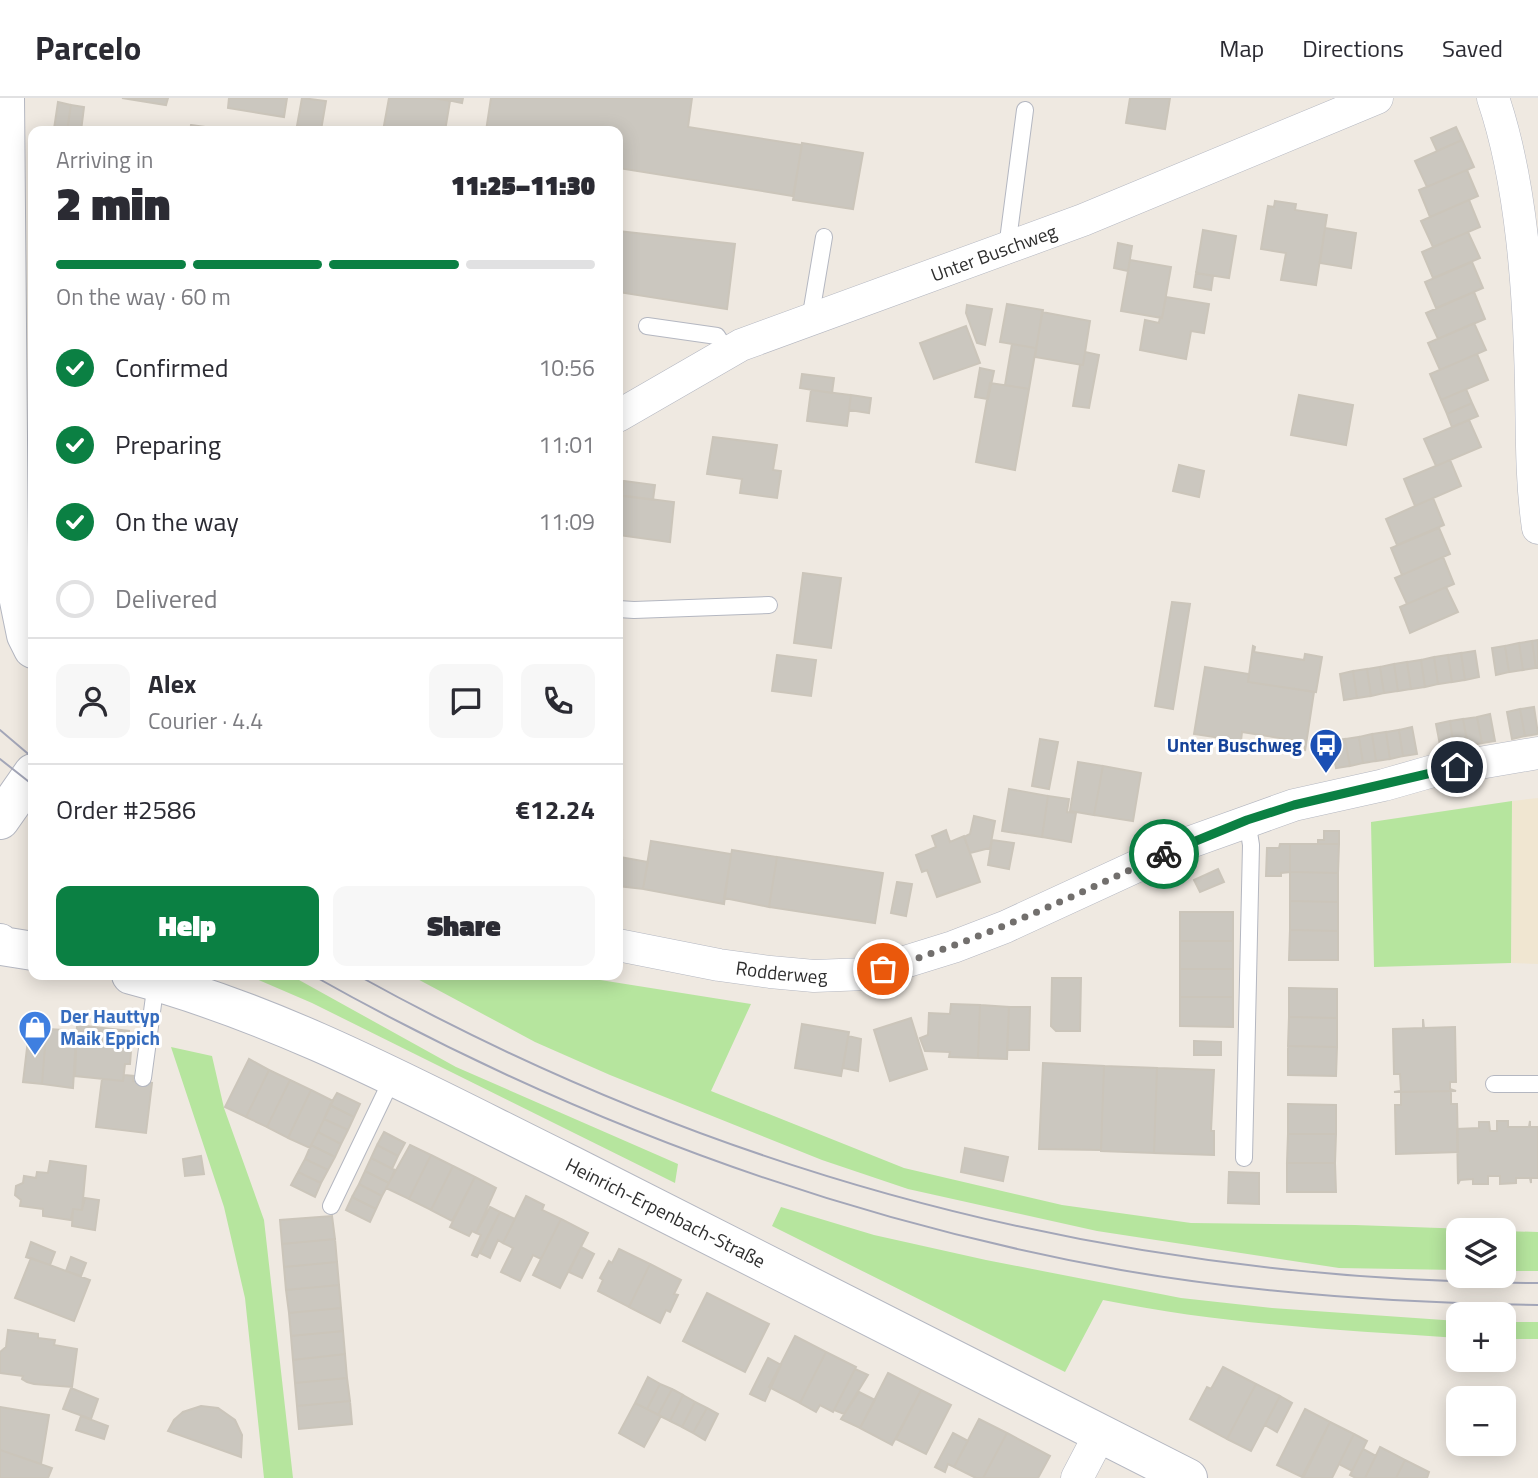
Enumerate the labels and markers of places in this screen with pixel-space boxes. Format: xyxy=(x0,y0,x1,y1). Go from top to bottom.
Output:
bus stop icon: Unter Buschweg xyxy=(1307,726,1345,775)
place label: Unter Buschweg xyxy=(1167,730,1302,759)
pin xyxy=(1427,737,1487,797)
pin xyxy=(853,939,913,999)
place label: Der Hauttyp Maik Eppich xyxy=(60,1001,160,1052)
shop icon: Der Hauttyp Maik Eppich xyxy=(16,1008,54,1057)

